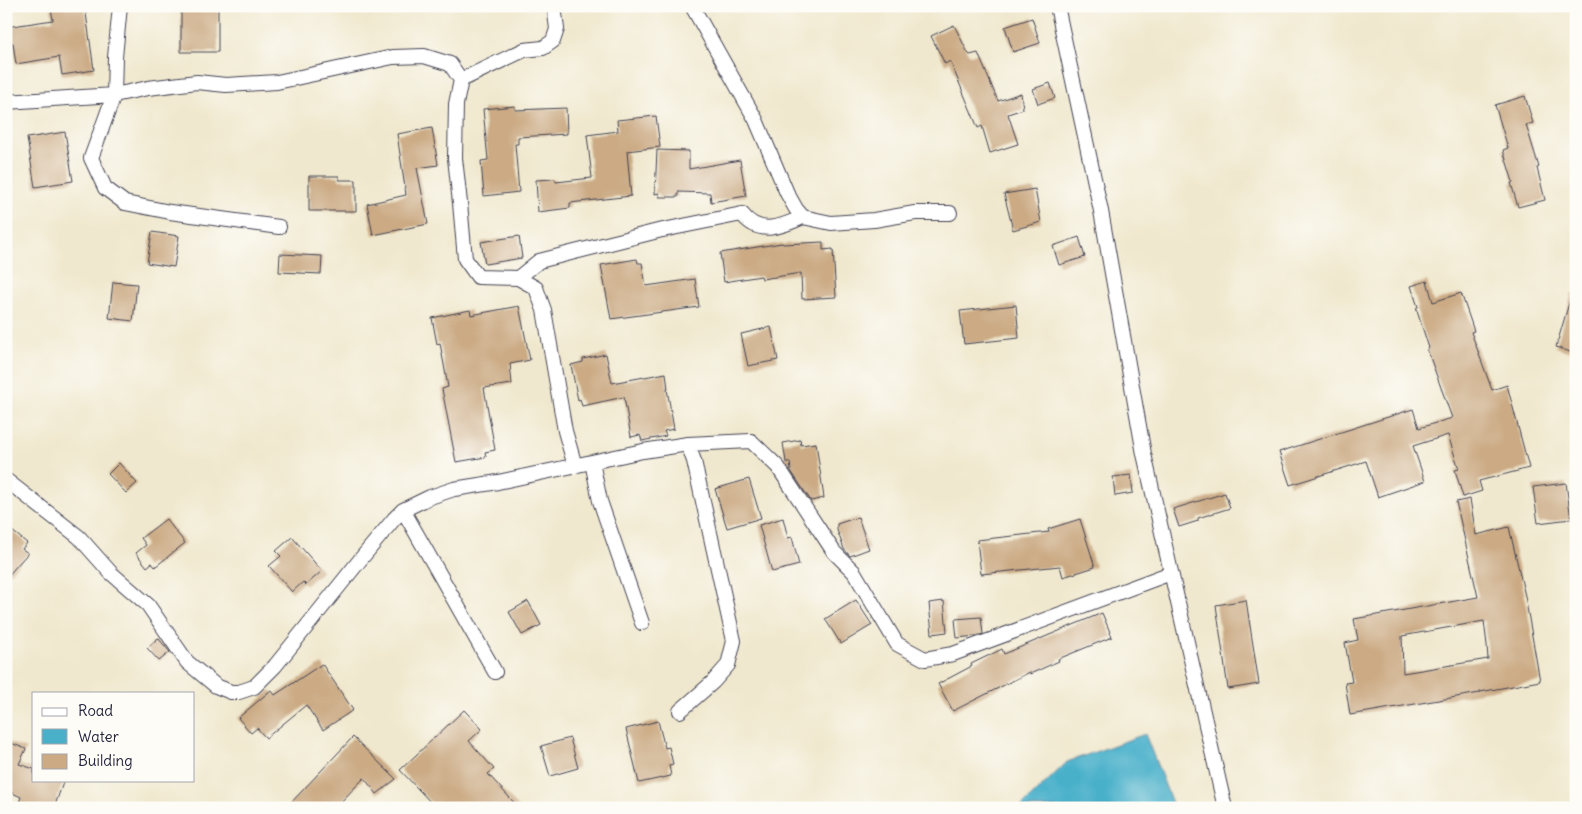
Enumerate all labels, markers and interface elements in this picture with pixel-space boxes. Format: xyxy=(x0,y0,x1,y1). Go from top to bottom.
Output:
legend xyxy=(32,692,195,782)
text: Road xyxy=(78,701,113,720)
text: Water xyxy=(78,727,119,746)
text: Building xyxy=(78,751,133,770)

